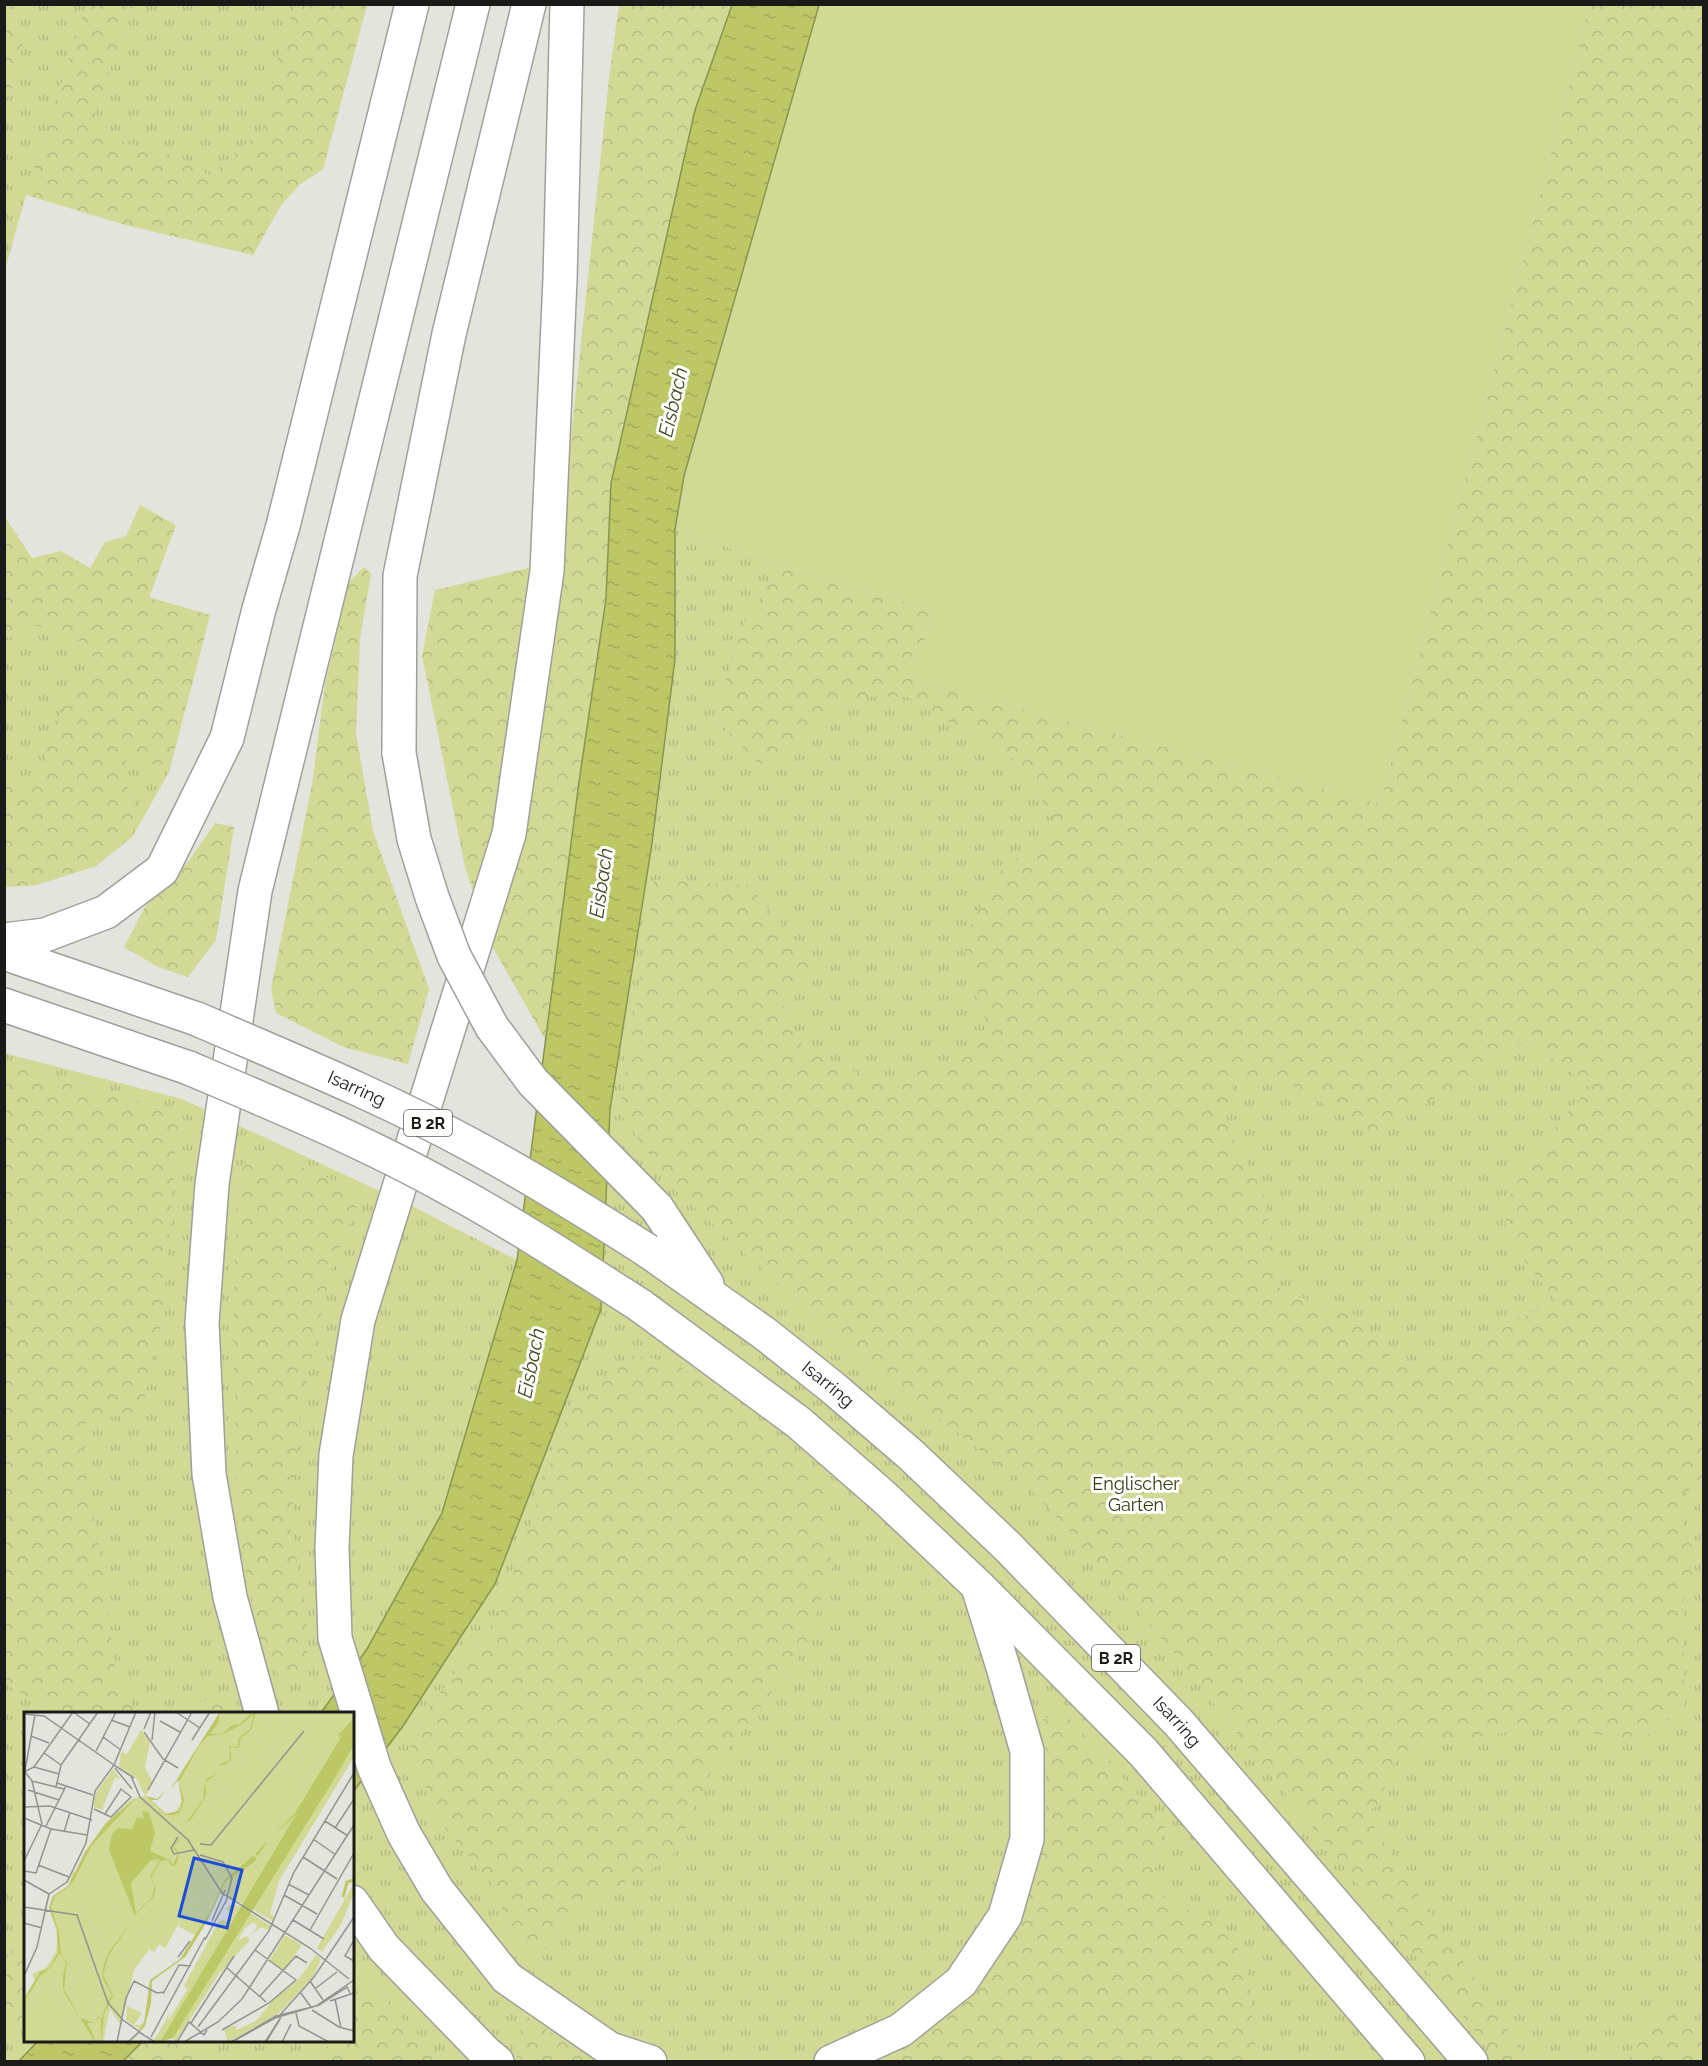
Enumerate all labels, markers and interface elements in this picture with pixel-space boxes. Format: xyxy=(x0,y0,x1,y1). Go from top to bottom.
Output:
water label: Eisbach xyxy=(653,365,693,439)
water label: Eisbach xyxy=(584,846,618,920)
street label: Isarring xyxy=(325,1066,389,1110)
road number: B 2R xyxy=(404,1110,452,1136)
water label: Eisbach xyxy=(512,1326,550,1400)
street label: Isarring xyxy=(798,1356,859,1411)
park label: Englischer Garten xyxy=(1092,1473,1180,1515)
road number: B 2R xyxy=(1092,1645,1140,1671)
street label: Isarring xyxy=(1149,1692,1206,1751)
inset map xyxy=(24,1712,354,2042)

